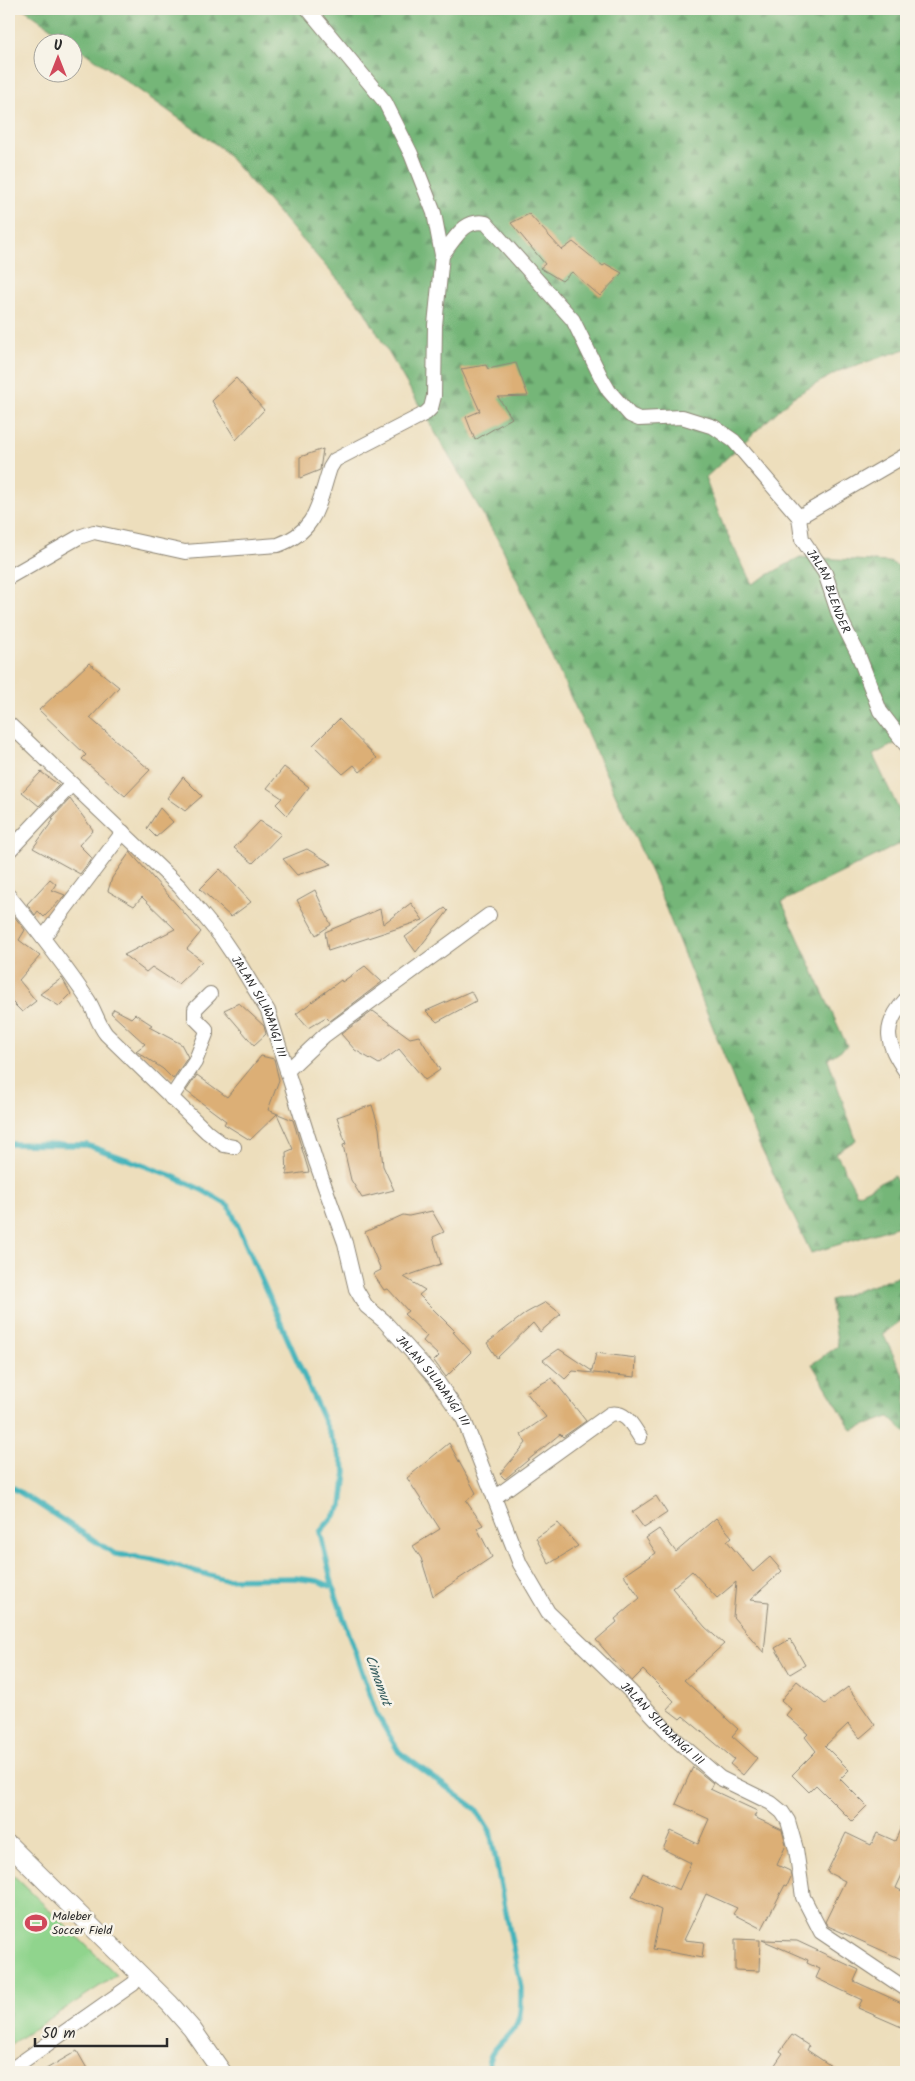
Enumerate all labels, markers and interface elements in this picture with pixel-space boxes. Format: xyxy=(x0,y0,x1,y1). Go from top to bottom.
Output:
north arrow xyxy=(32,32,82,82)
text: U xyxy=(54,35,63,57)
street label: JALAN BLENDER xyxy=(801,545,855,637)
street label: JALAN SILIWANGI III xyxy=(226,952,291,1060)
street label: JALAN SILIWANGI III xyxy=(391,1331,475,1429)
water label: Cimamut xyxy=(359,1652,398,1711)
street label: JALAN SILIWANGI III xyxy=(616,1678,709,1770)
place label: Maleber Soccer Field xyxy=(52,1907,113,1940)
sports icon: Maleber Soccer Field xyxy=(23,1910,49,1936)
scale bar xyxy=(35,2016,168,2048)
text: 50 m xyxy=(42,2022,76,2046)

